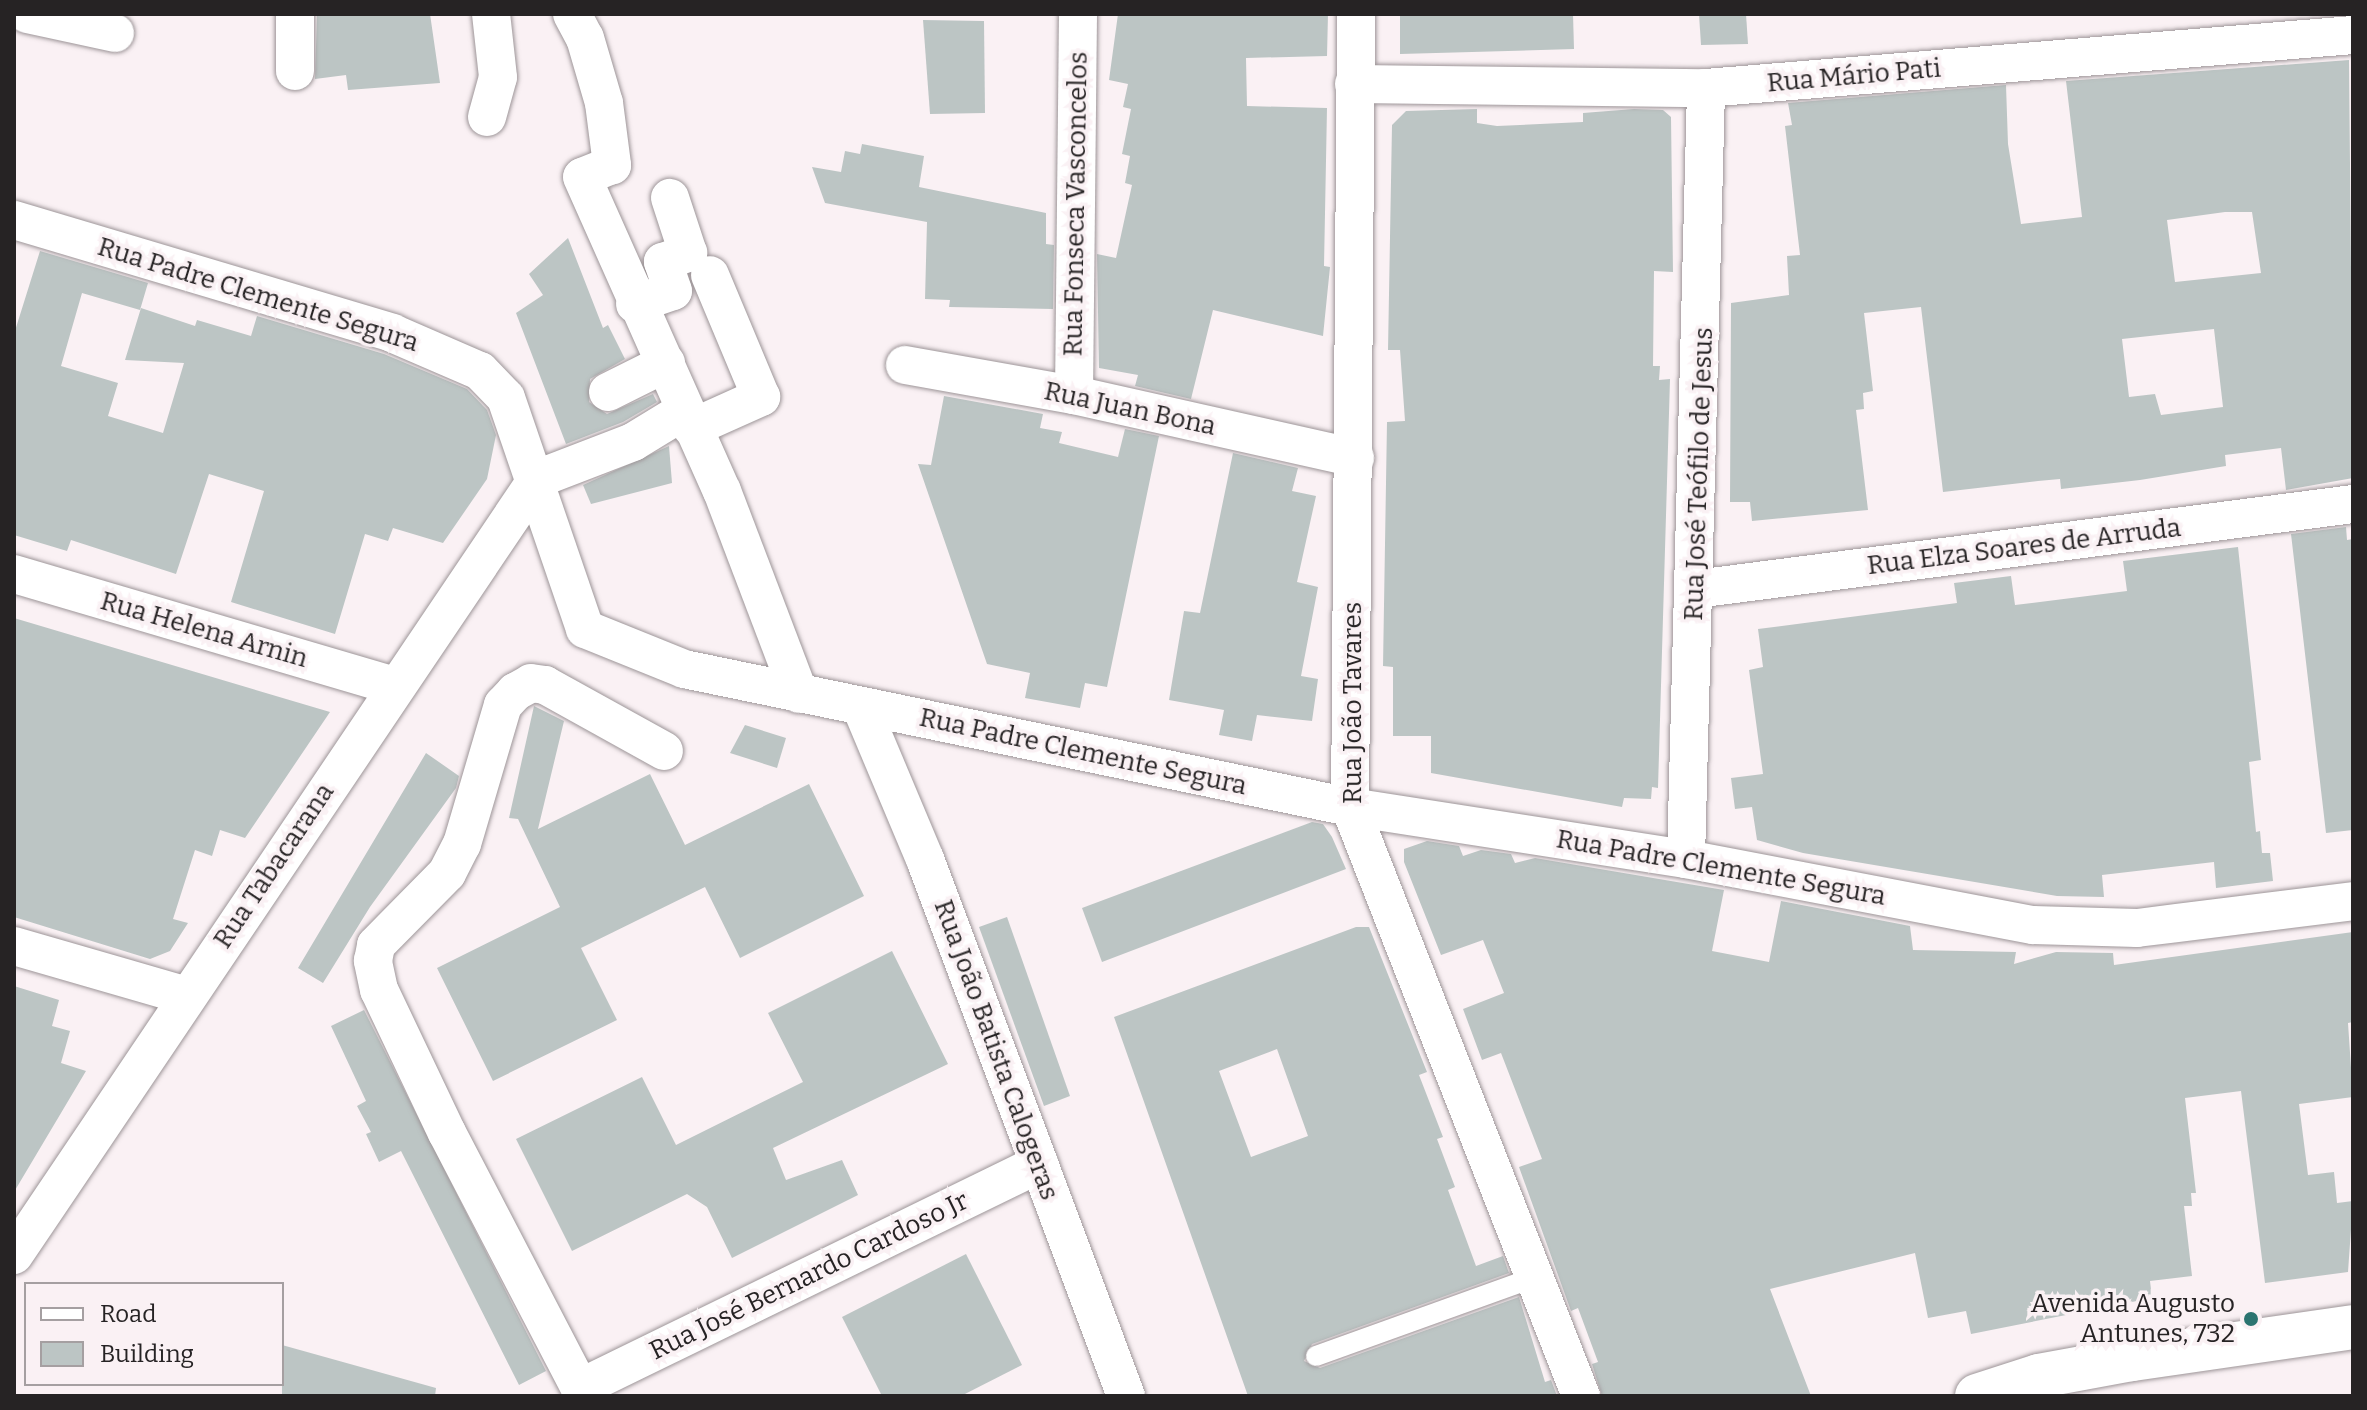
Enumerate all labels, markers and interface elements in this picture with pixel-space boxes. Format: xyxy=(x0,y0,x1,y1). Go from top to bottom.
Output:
street label: Rua Fonseca Vasconcelos xyxy=(1058,51,1094,357)
street label: Rua Mário Pati xyxy=(1766,53,1942,99)
street label: Rua Padre Clemente Segura xyxy=(94,231,422,359)
street label: Rua José Teófilo de Jesus xyxy=(1678,327,1720,621)
street label: Rua Juan Bona xyxy=(1041,376,1219,442)
street label: Rua Elza Soares de Arruda xyxy=(1865,512,2183,582)
street label: Rua Helena Arnin xyxy=(97,586,311,674)
street label: Rua João Tavares xyxy=(1337,602,1369,804)
street label: Rua Padre Clemente Segura xyxy=(917,702,1249,802)
street label: Rua Tabacarana xyxy=(207,778,341,954)
street label: Rua Padre Clemente Segura xyxy=(1554,824,1888,912)
street label: Rua João Batista Calogeras xyxy=(927,896,1065,1204)
street label: Rua José Bernardo Cardoso Jr xyxy=(645,1185,973,1367)
legend xyxy=(24,1282,284,1386)
place label: Avenida Augusto Antunes, 732 xyxy=(2031,1288,2235,1350)
text: Road xyxy=(100,1300,156,1328)
marker: Avenida Augusto Antunes, 732 xyxy=(2242,1310,2260,1328)
text: Building xyxy=(100,1340,194,1368)

